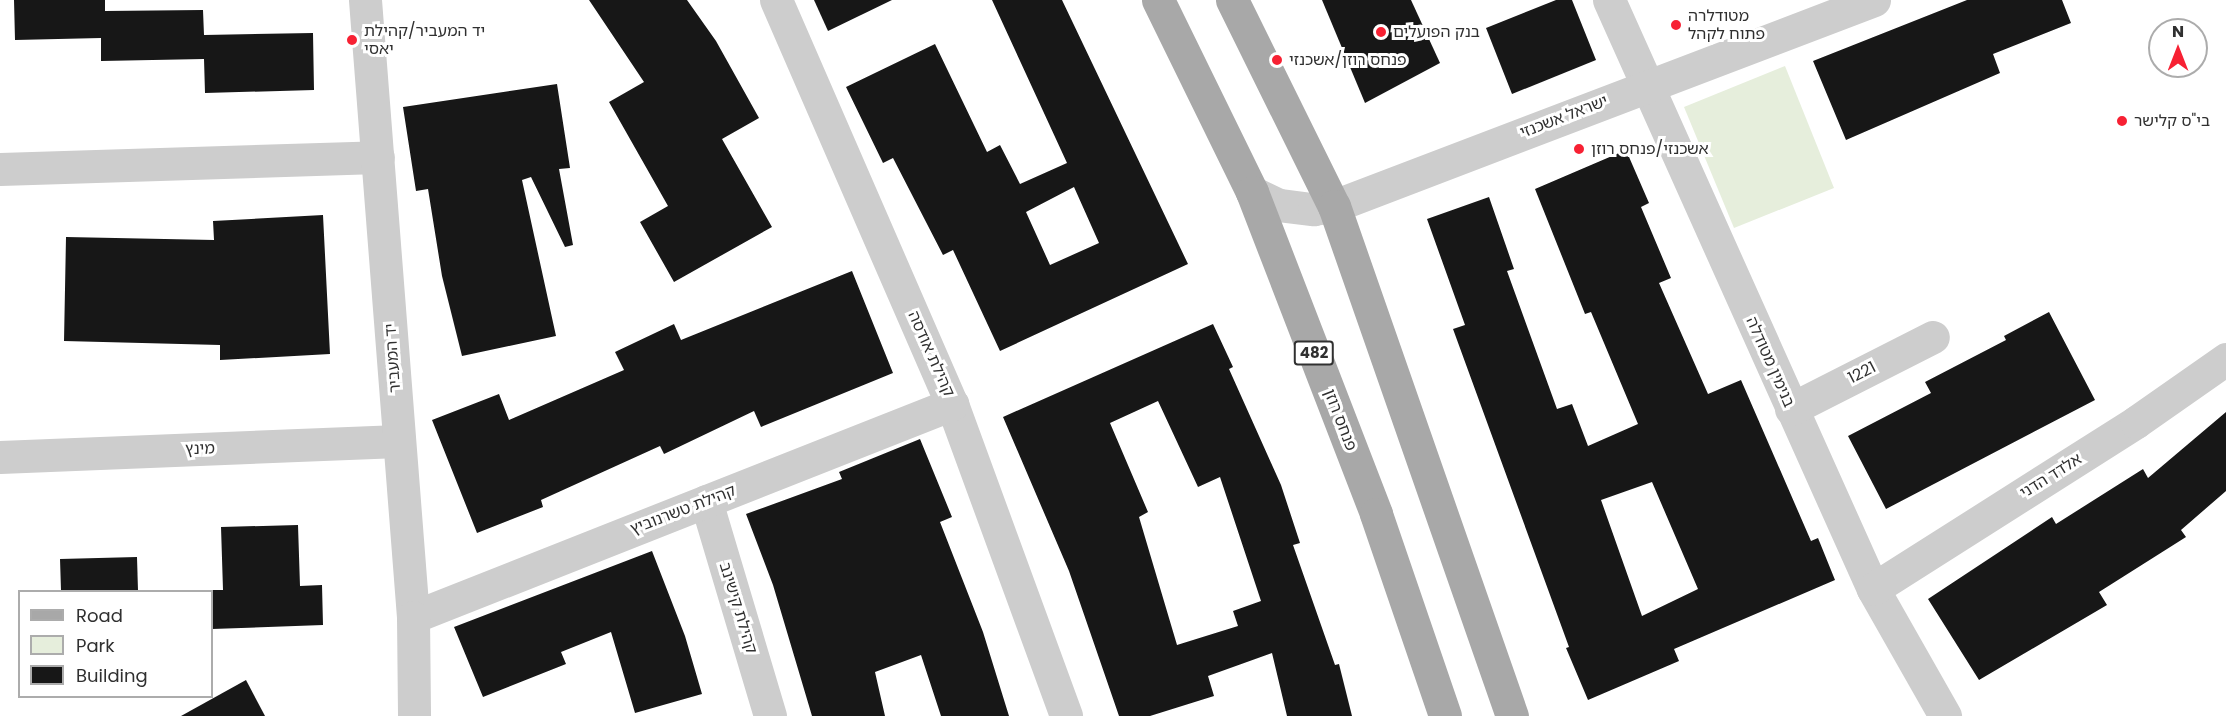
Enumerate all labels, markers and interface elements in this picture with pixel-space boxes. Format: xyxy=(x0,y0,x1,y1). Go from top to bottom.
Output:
place label: מטודלרה פתוח לקהל xyxy=(1688,6,1765,44)
marker: מטודלרה פתוח לקהל xyxy=(1669,18,1683,32)
north arrow xyxy=(2148,18,2208,78)
text: N xyxy=(2172,20,2184,43)
place label: יד המעביר/קהילת יאסי xyxy=(364,21,485,59)
place label: בנק הפועלים xyxy=(1393,22,1480,42)
marker: בנק הפועלים xyxy=(1374,25,1388,39)
marker: יד המעביר/קהילת יאסי xyxy=(345,33,359,47)
place label: פנחס רוזן/אשכנזי xyxy=(1289,50,1407,70)
marker: פנחס רוזן/אשכנזי xyxy=(1270,53,1284,67)
street label: ישראל אשכנזי xyxy=(1517,91,1611,143)
place label: בי"ס קלישר xyxy=(2134,111,2210,131)
marker: בי"ס קלישר xyxy=(2115,114,2129,128)
place label: אשכנזי/פנחס רוזן xyxy=(1591,139,1709,159)
marker: אשכנזי/פנחס רוזן xyxy=(1572,142,1586,156)
street label: קהילת אודסה xyxy=(904,308,958,400)
street label: בנימין מטודלה xyxy=(1742,314,1798,410)
street label: יד המעביר xyxy=(381,323,405,393)
road number: 482 xyxy=(1293,341,1335,365)
street label: 1221 xyxy=(1845,358,1879,388)
street label: פנחס רוזן xyxy=(1319,386,1361,454)
street label: מינץ xyxy=(185,439,215,459)
street label: אלדד הדני xyxy=(2017,450,2085,502)
street label: קהילת טשרנוביץ xyxy=(628,481,738,539)
street label: קהילת קישינב xyxy=(715,560,761,656)
legend xyxy=(18,590,213,698)
text: Road xyxy=(76,603,123,628)
text: Park xyxy=(76,633,115,658)
text: Building xyxy=(76,663,148,688)

